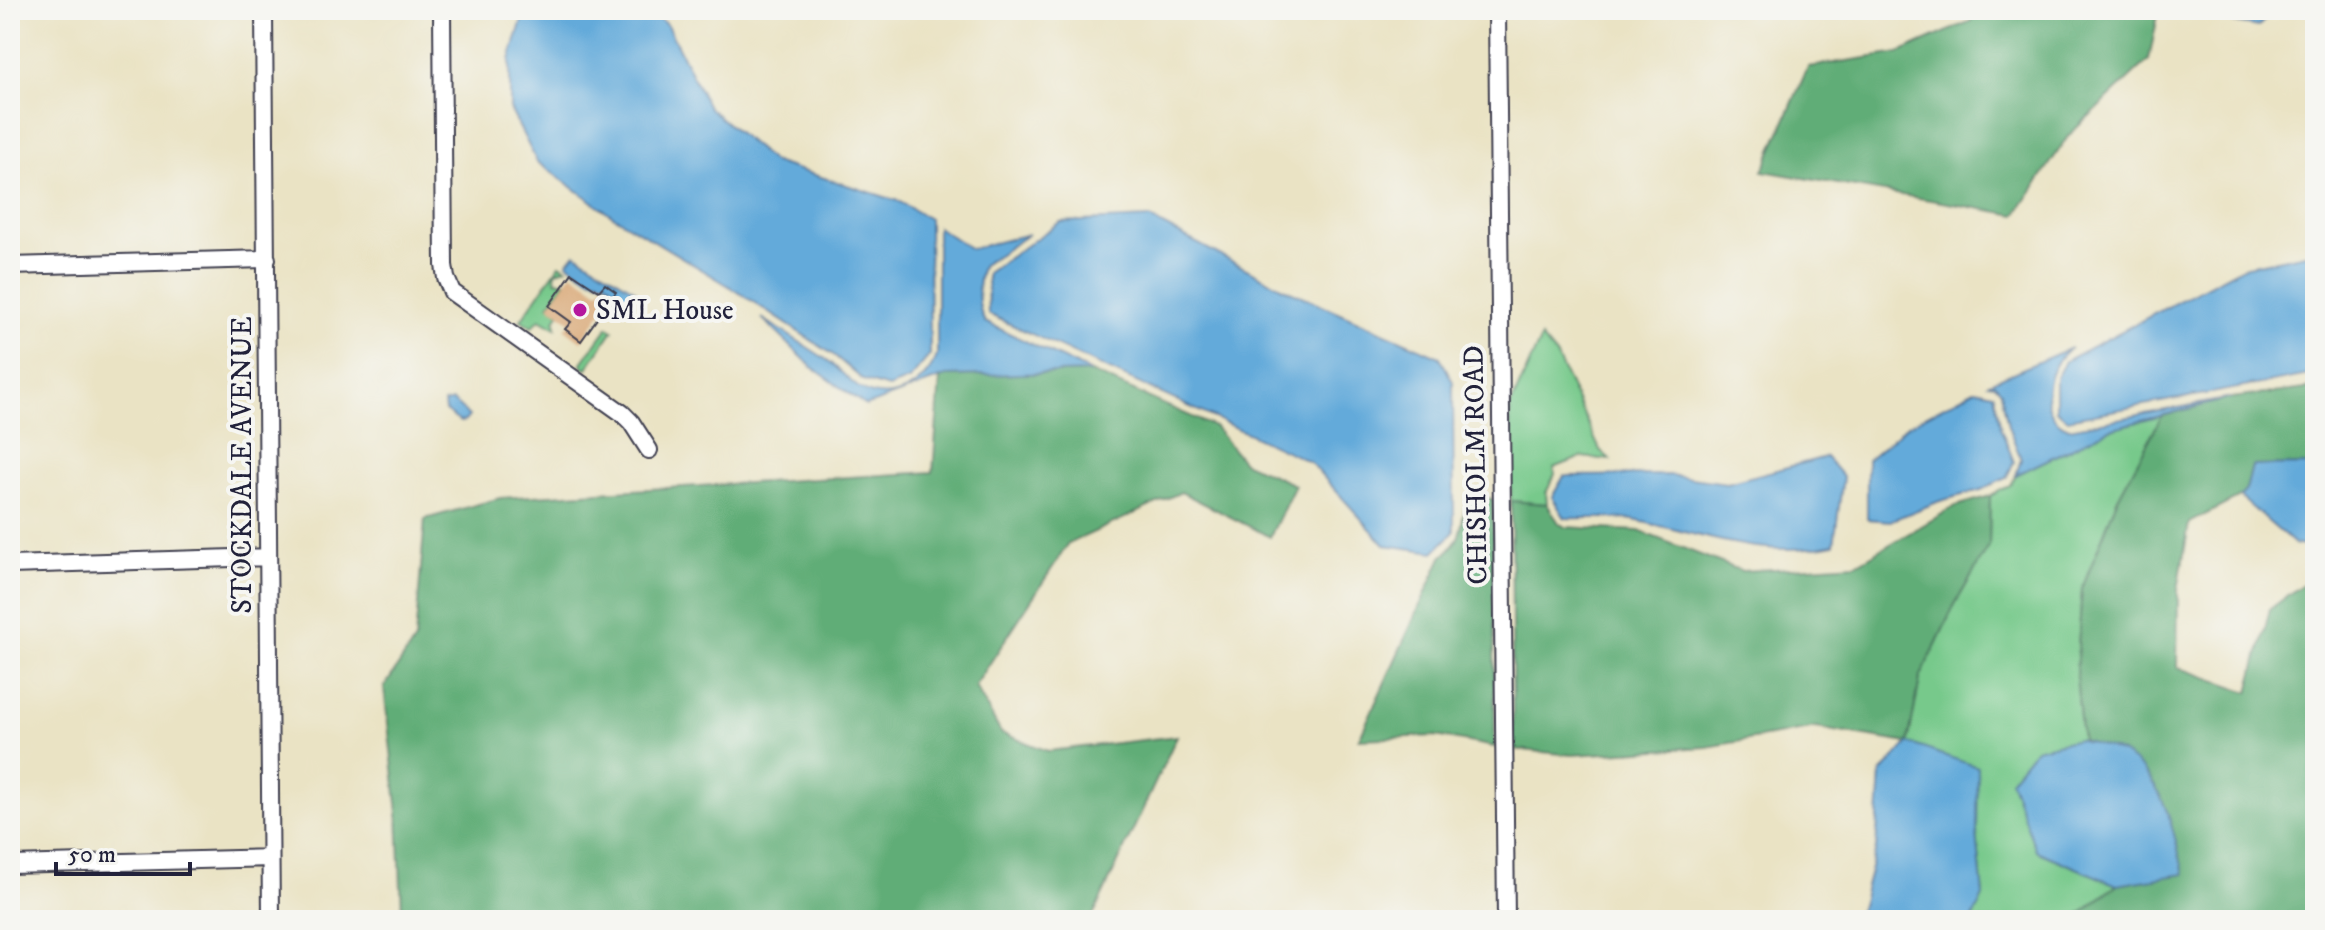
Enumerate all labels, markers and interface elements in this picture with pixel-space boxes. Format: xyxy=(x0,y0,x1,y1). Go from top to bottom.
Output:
place label: SML House xyxy=(596,293,734,328)
marker: SML House xyxy=(571,301,589,319)
street label: STOCKDALE AVENUE xyxy=(225,316,260,614)
street label: CHISHOLM ROAD xyxy=(1456,345,1496,585)
scale bar xyxy=(56,826,190,876)
text: 50 m xyxy=(68,840,116,870)

